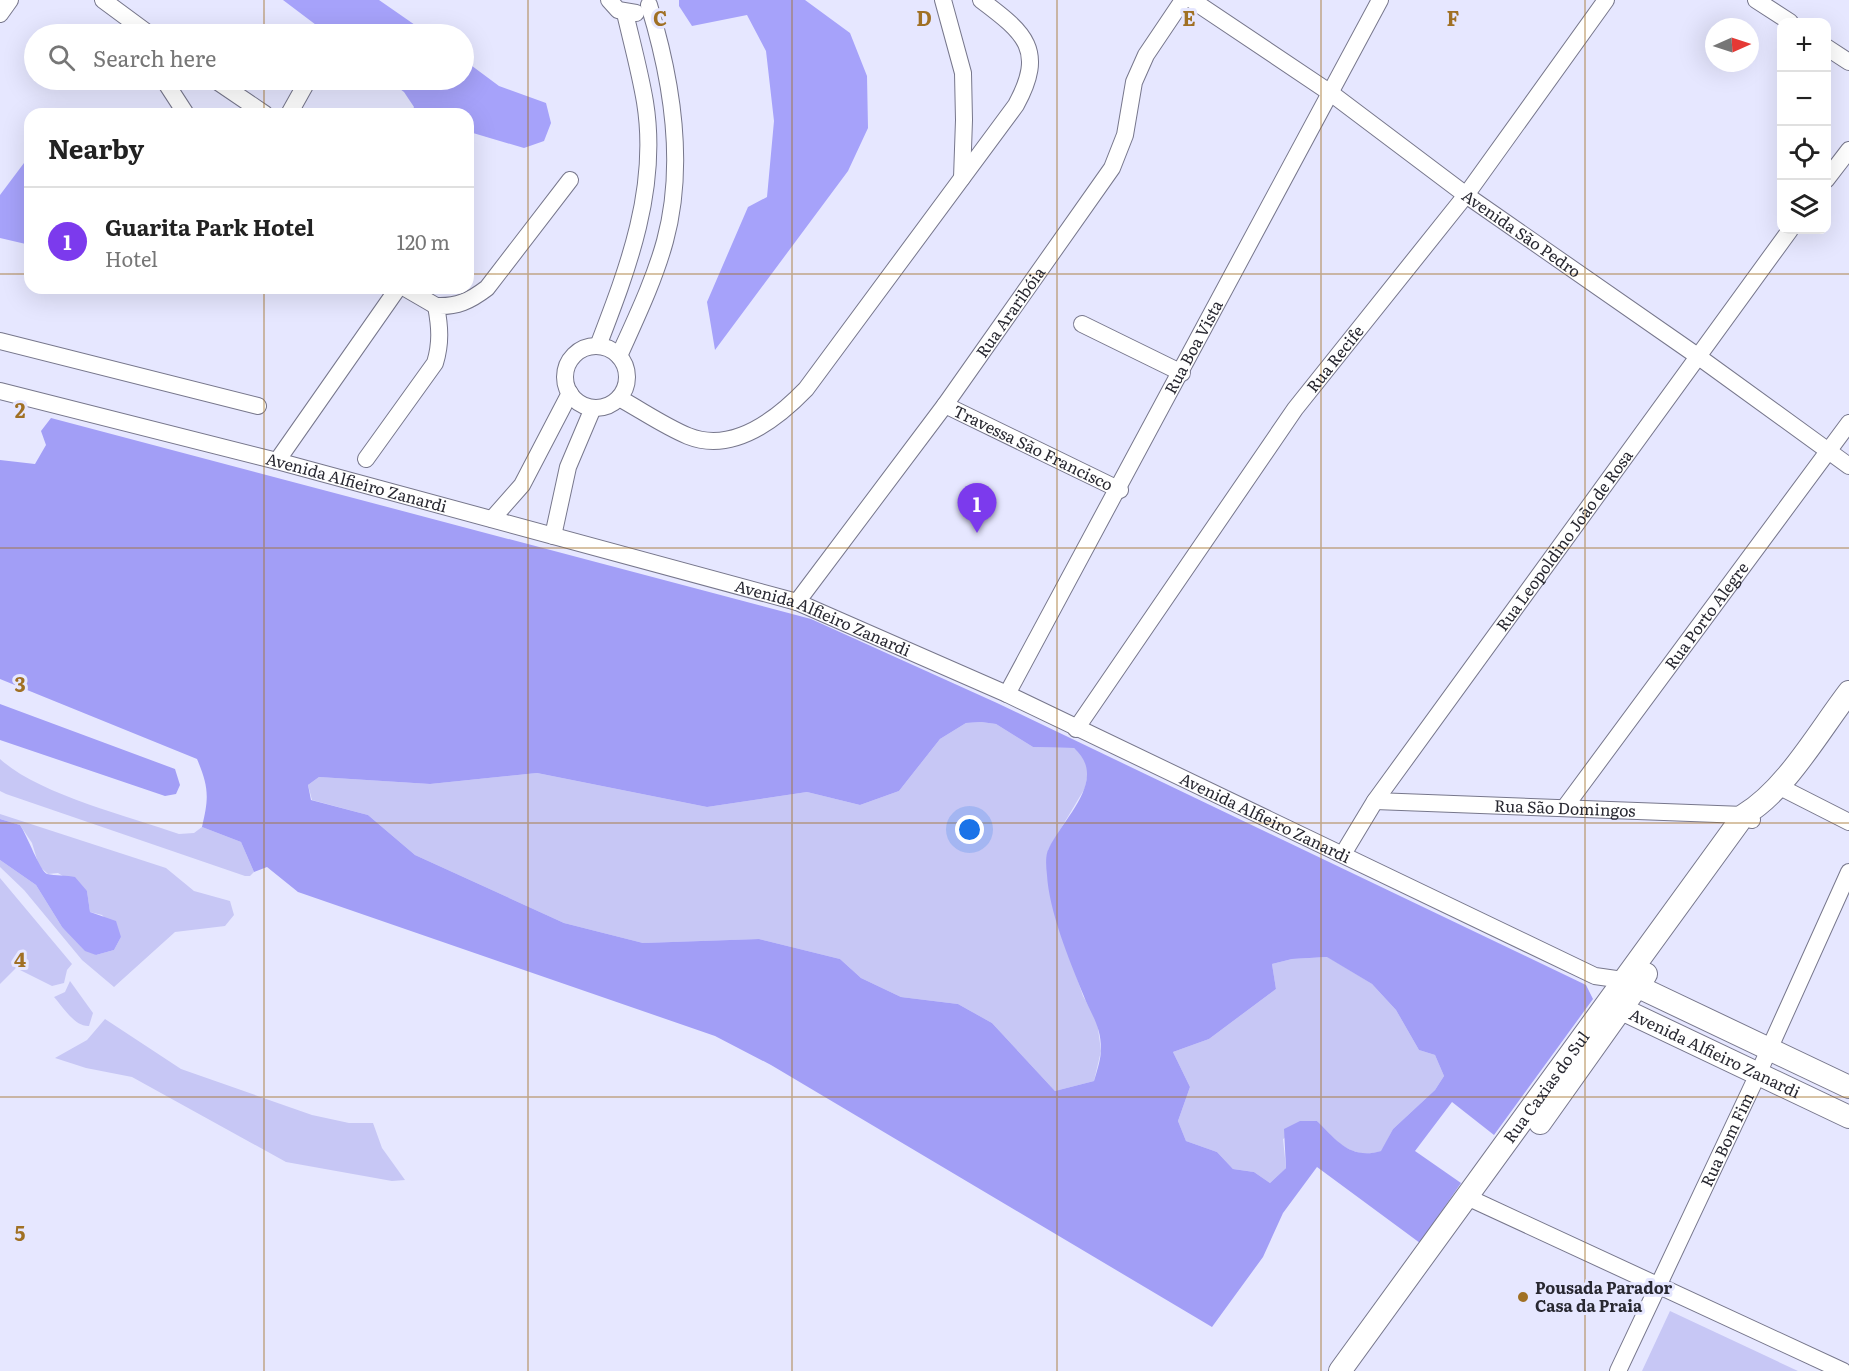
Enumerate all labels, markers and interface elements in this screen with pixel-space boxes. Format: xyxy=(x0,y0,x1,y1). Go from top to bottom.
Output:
text: C xyxy=(653,2,667,32)
text: D xyxy=(916,2,932,32)
text: E xyxy=(1182,2,1196,32)
text: F xyxy=(1447,2,1460,32)
north arrow xyxy=(1705,18,1759,72)
map controls xyxy=(1777,18,1831,234)
button: + xyxy=(1777,18,1831,72)
search box xyxy=(24,24,474,90)
icon: search xyxy=(45,41,78,74)
text: Search here xyxy=(93,41,216,74)
button: − xyxy=(1777,72,1831,126)
button: locate xyxy=(1777,126,1831,180)
text: Nearby xyxy=(48,128,144,167)
button: layers xyxy=(1777,180,1831,234)
street label: Avenida São Pedro xyxy=(1458,183,1586,283)
text: Guarita Park Hotel xyxy=(105,210,314,243)
text: 1 xyxy=(63,226,72,256)
text: 120 m xyxy=(397,226,450,256)
text: Hotel xyxy=(105,243,158,273)
street label: Rua Araribóia xyxy=(969,261,1050,362)
street label: Rua Boa Vista xyxy=(1158,295,1228,398)
street label: Rua Recife xyxy=(1300,319,1369,397)
text: 2 xyxy=(15,394,26,424)
street label: Travessa São Francisco xyxy=(950,398,1117,496)
street label: Rua Leopoldino João de Rosa xyxy=(1489,444,1638,636)
street label: Avenida Alfieiro Zanardi xyxy=(264,446,450,518)
pin: 1 xyxy=(958,484,996,533)
street label: Rua Porto Alegre xyxy=(1658,556,1753,674)
street label: Avenida Alfieiro Zanardi xyxy=(732,573,915,661)
text: 3 xyxy=(14,668,26,698)
street label: Avenida Alfieiro Zanardi xyxy=(1176,766,1355,868)
street label: Rua São Domingos xyxy=(1494,793,1636,822)
your location xyxy=(955,815,984,844)
text: 4 xyxy=(14,943,26,973)
street label: Avenida Alfieiro Zanardi xyxy=(1626,1001,1805,1103)
street label: Rua Caxias do Sul xyxy=(1497,1026,1594,1147)
street label: Rua Bom Fim xyxy=(1694,1087,1759,1190)
text: 5 xyxy=(15,1217,26,1247)
place label: Pousada Parador Casa da Praia xyxy=(1535,1275,1673,1317)
marker: Pousada Parador Casa da Praia xyxy=(1516,1290,1530,1304)

